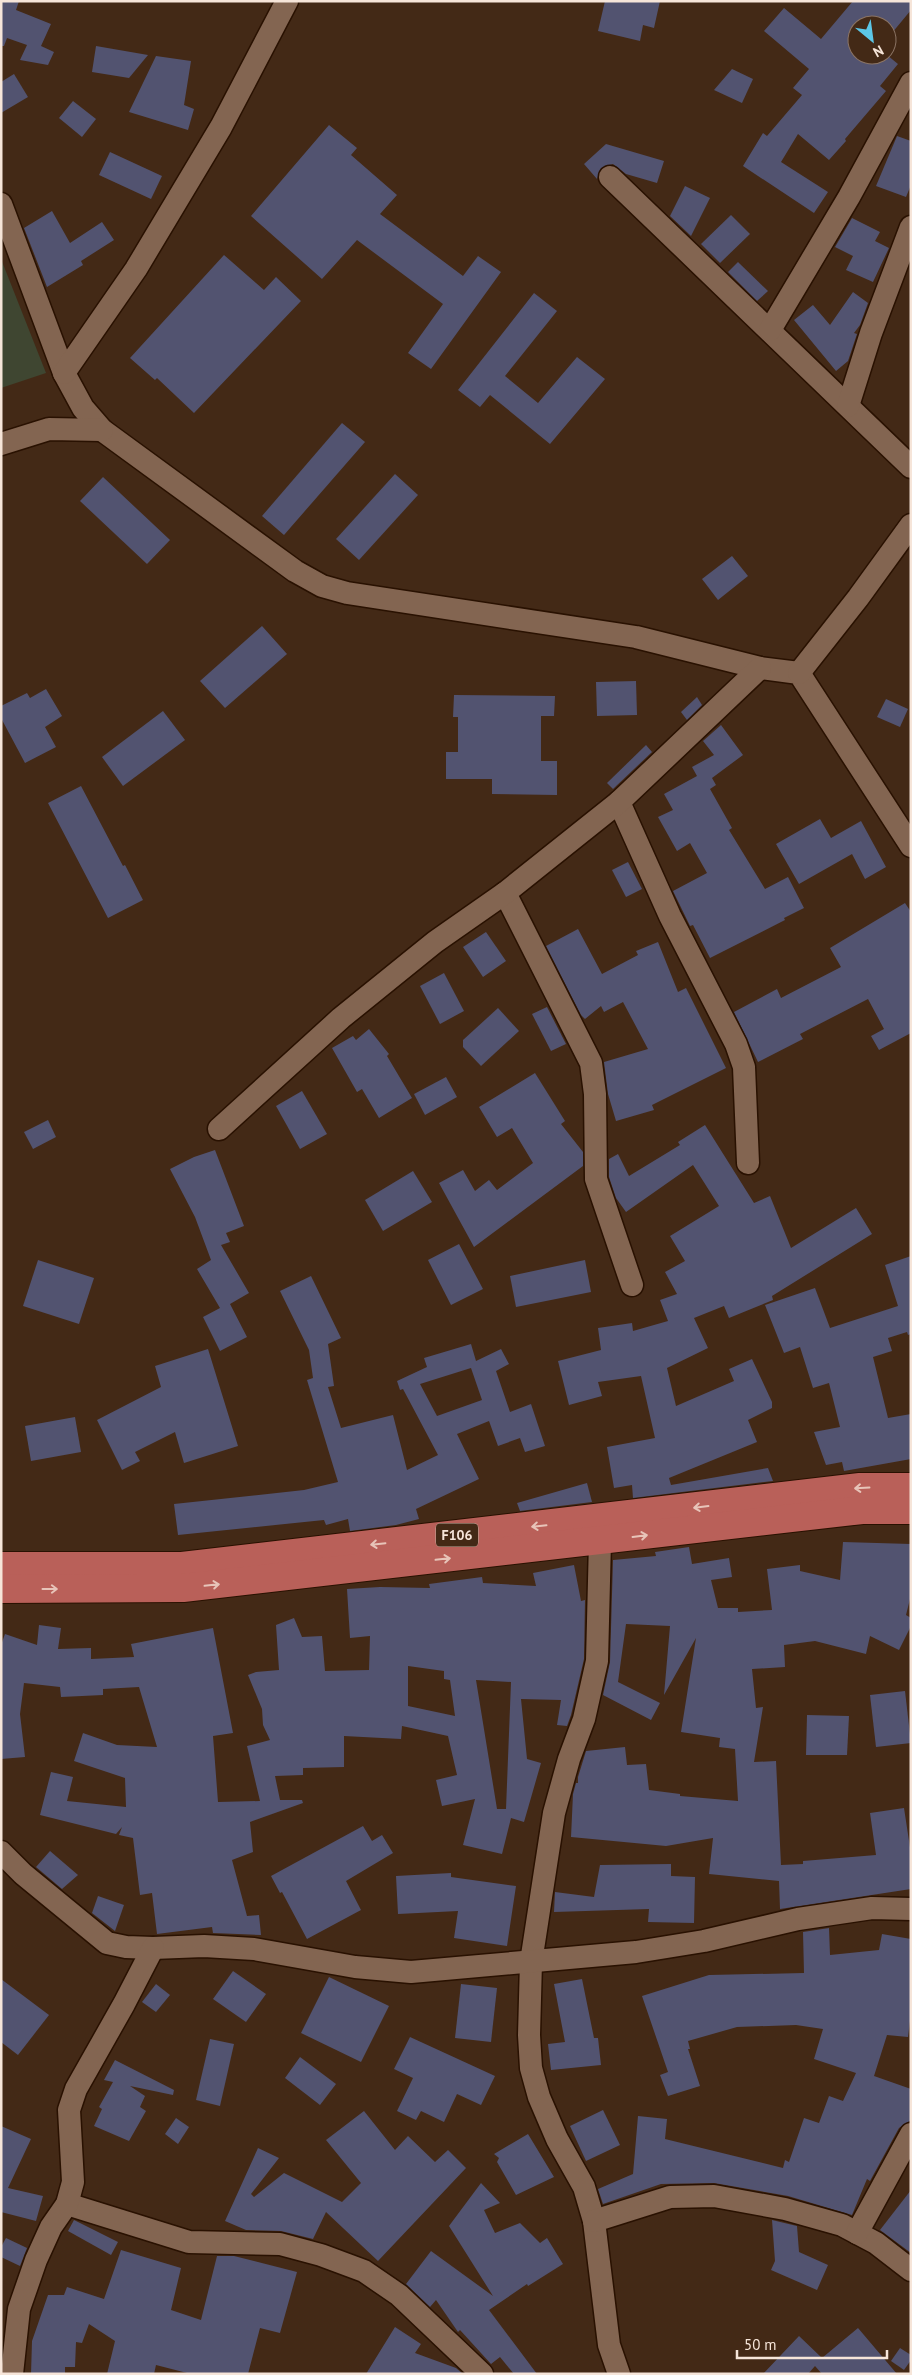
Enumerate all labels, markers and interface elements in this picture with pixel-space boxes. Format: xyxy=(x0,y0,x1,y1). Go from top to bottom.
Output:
north arrow xyxy=(847,15,897,65)
text: N xyxy=(870,41,887,61)
one-way arrow xyxy=(854,1483,870,1492)
one-way arrow xyxy=(693,1502,709,1512)
one-way arrow xyxy=(532,1521,548,1531)
road number: F106 xyxy=(436,1524,478,1546)
one-way arrow xyxy=(631,1531,647,1541)
one-way arrow xyxy=(370,1539,386,1549)
one-way arrow xyxy=(435,1554,451,1564)
one-way arrow xyxy=(204,1580,220,1590)
one-way arrow xyxy=(42,1584,58,1594)
scale bar xyxy=(737,2328,887,2360)
text: 50 m xyxy=(744,2335,777,2354)

